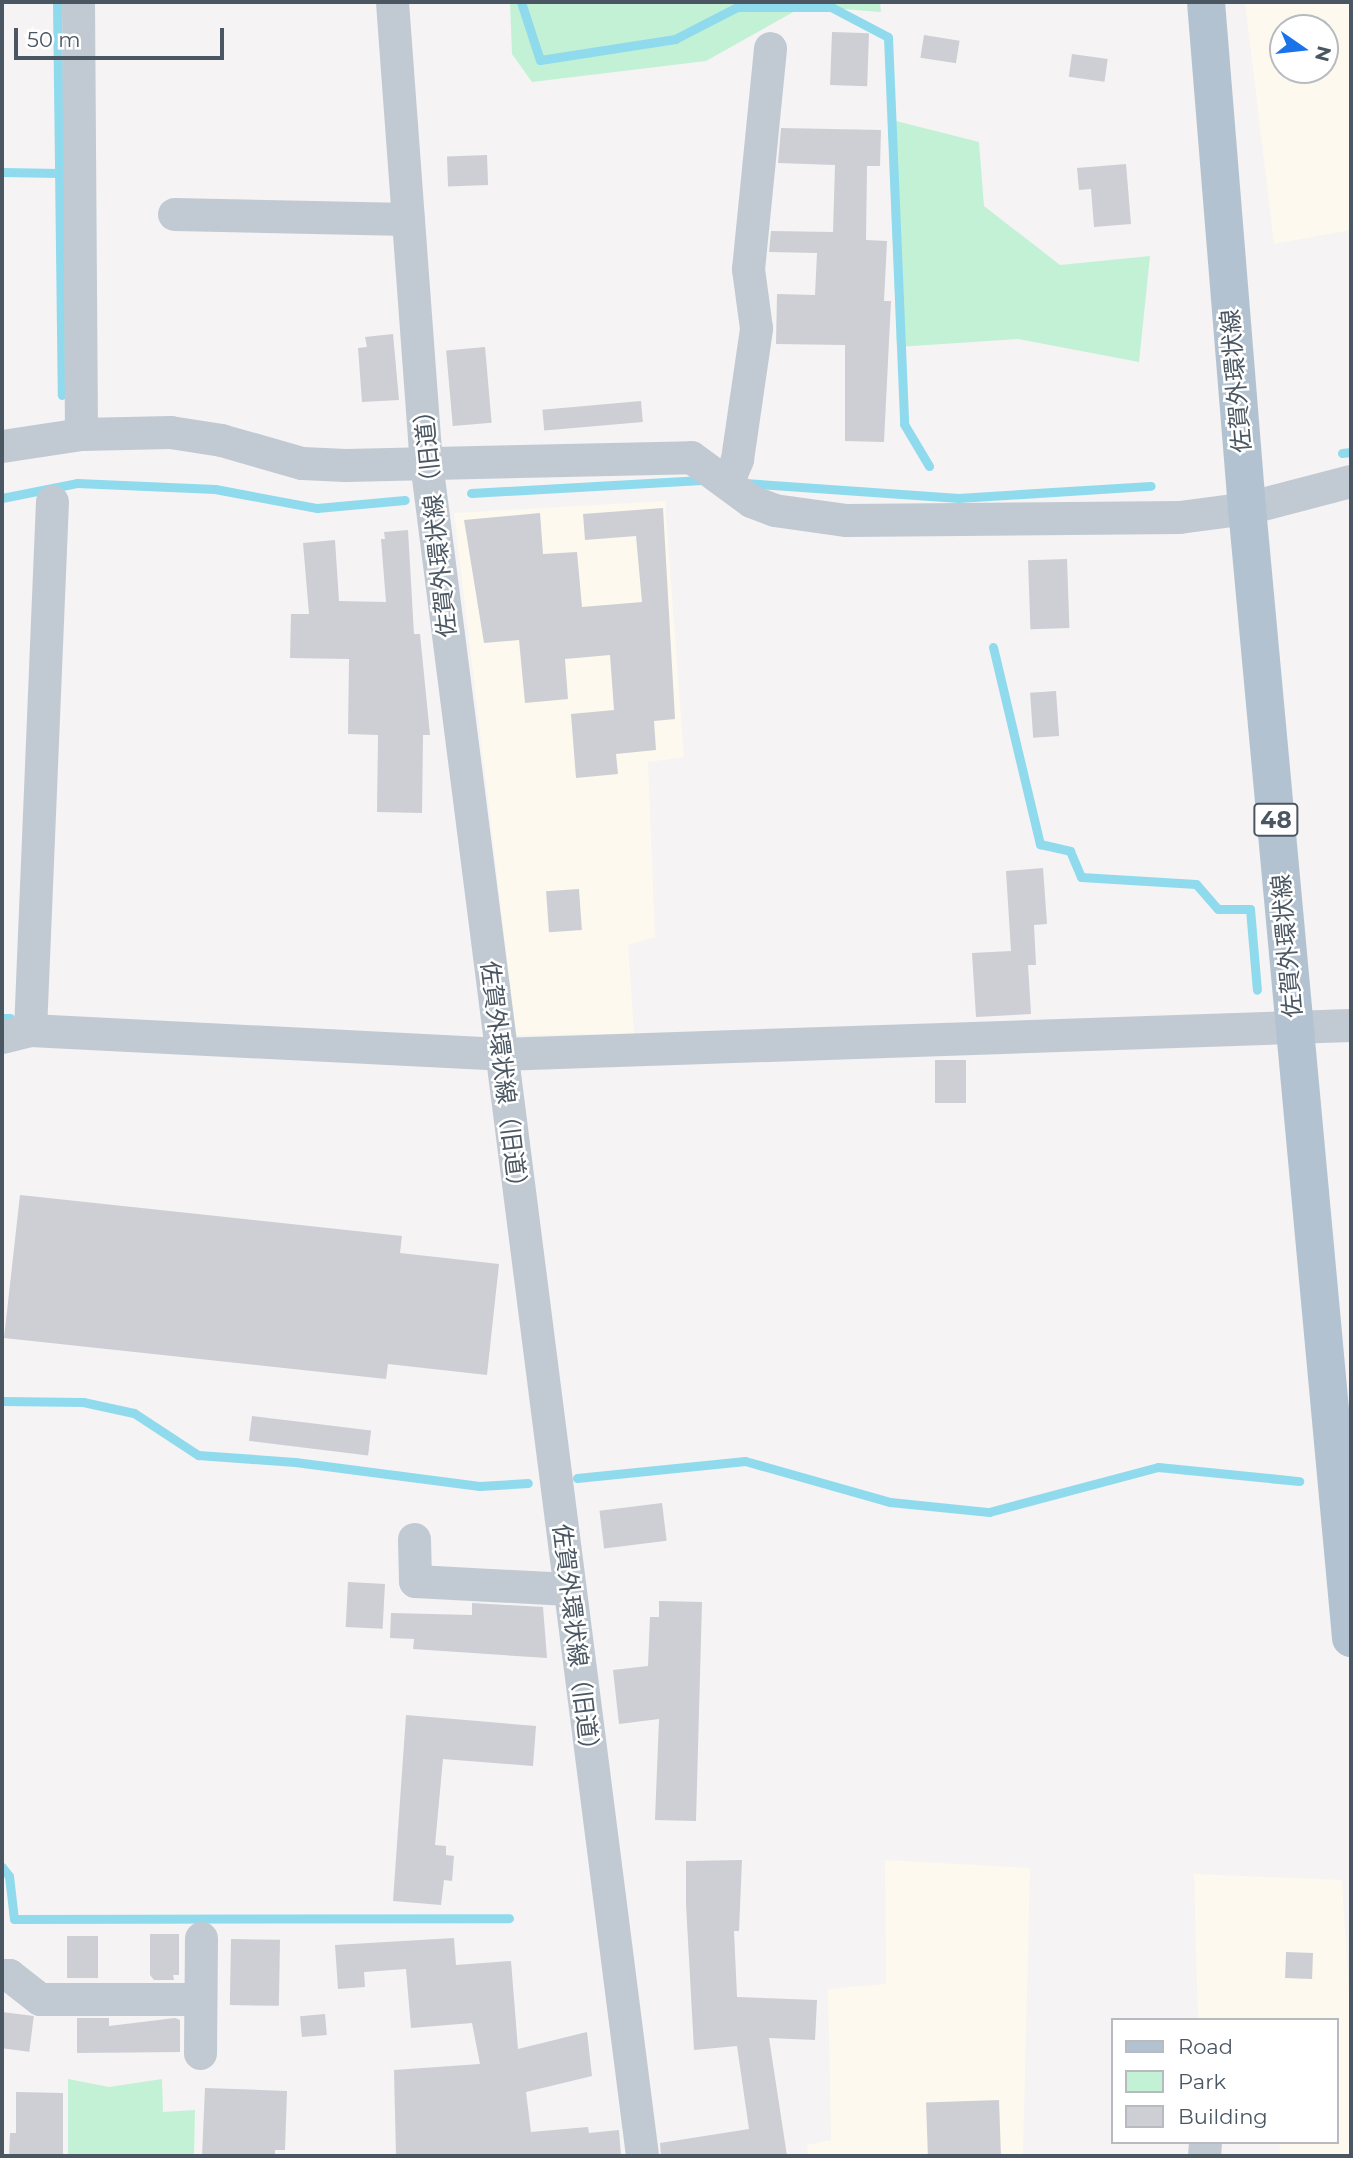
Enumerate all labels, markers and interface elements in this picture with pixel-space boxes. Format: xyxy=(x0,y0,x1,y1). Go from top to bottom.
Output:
scale bar xyxy=(18,14,228,58)
north arrow xyxy=(1269,14,1339,84)
text: 50 m xyxy=(27,27,81,52)
text: N xyxy=(1310,43,1336,64)
street label: 佐賀外環状線 xyxy=(1215,308,1257,454)
street label: 佐賀外環状線（旧道） xyxy=(408,397,462,639)
road number: 48 xyxy=(1253,800,1299,840)
street label: 佐賀外環状線 xyxy=(1266,873,1308,1019)
street label: 佐賀外環状線（旧道） xyxy=(475,959,533,1201)
street label: 佐賀外環状線（旧道） xyxy=(547,1522,605,1764)
legend xyxy=(1112,2018,1339,2144)
text: Road xyxy=(1178,2034,1233,2059)
text: Park xyxy=(1178,2069,1226,2094)
text: Building xyxy=(1178,2104,1268,2129)

